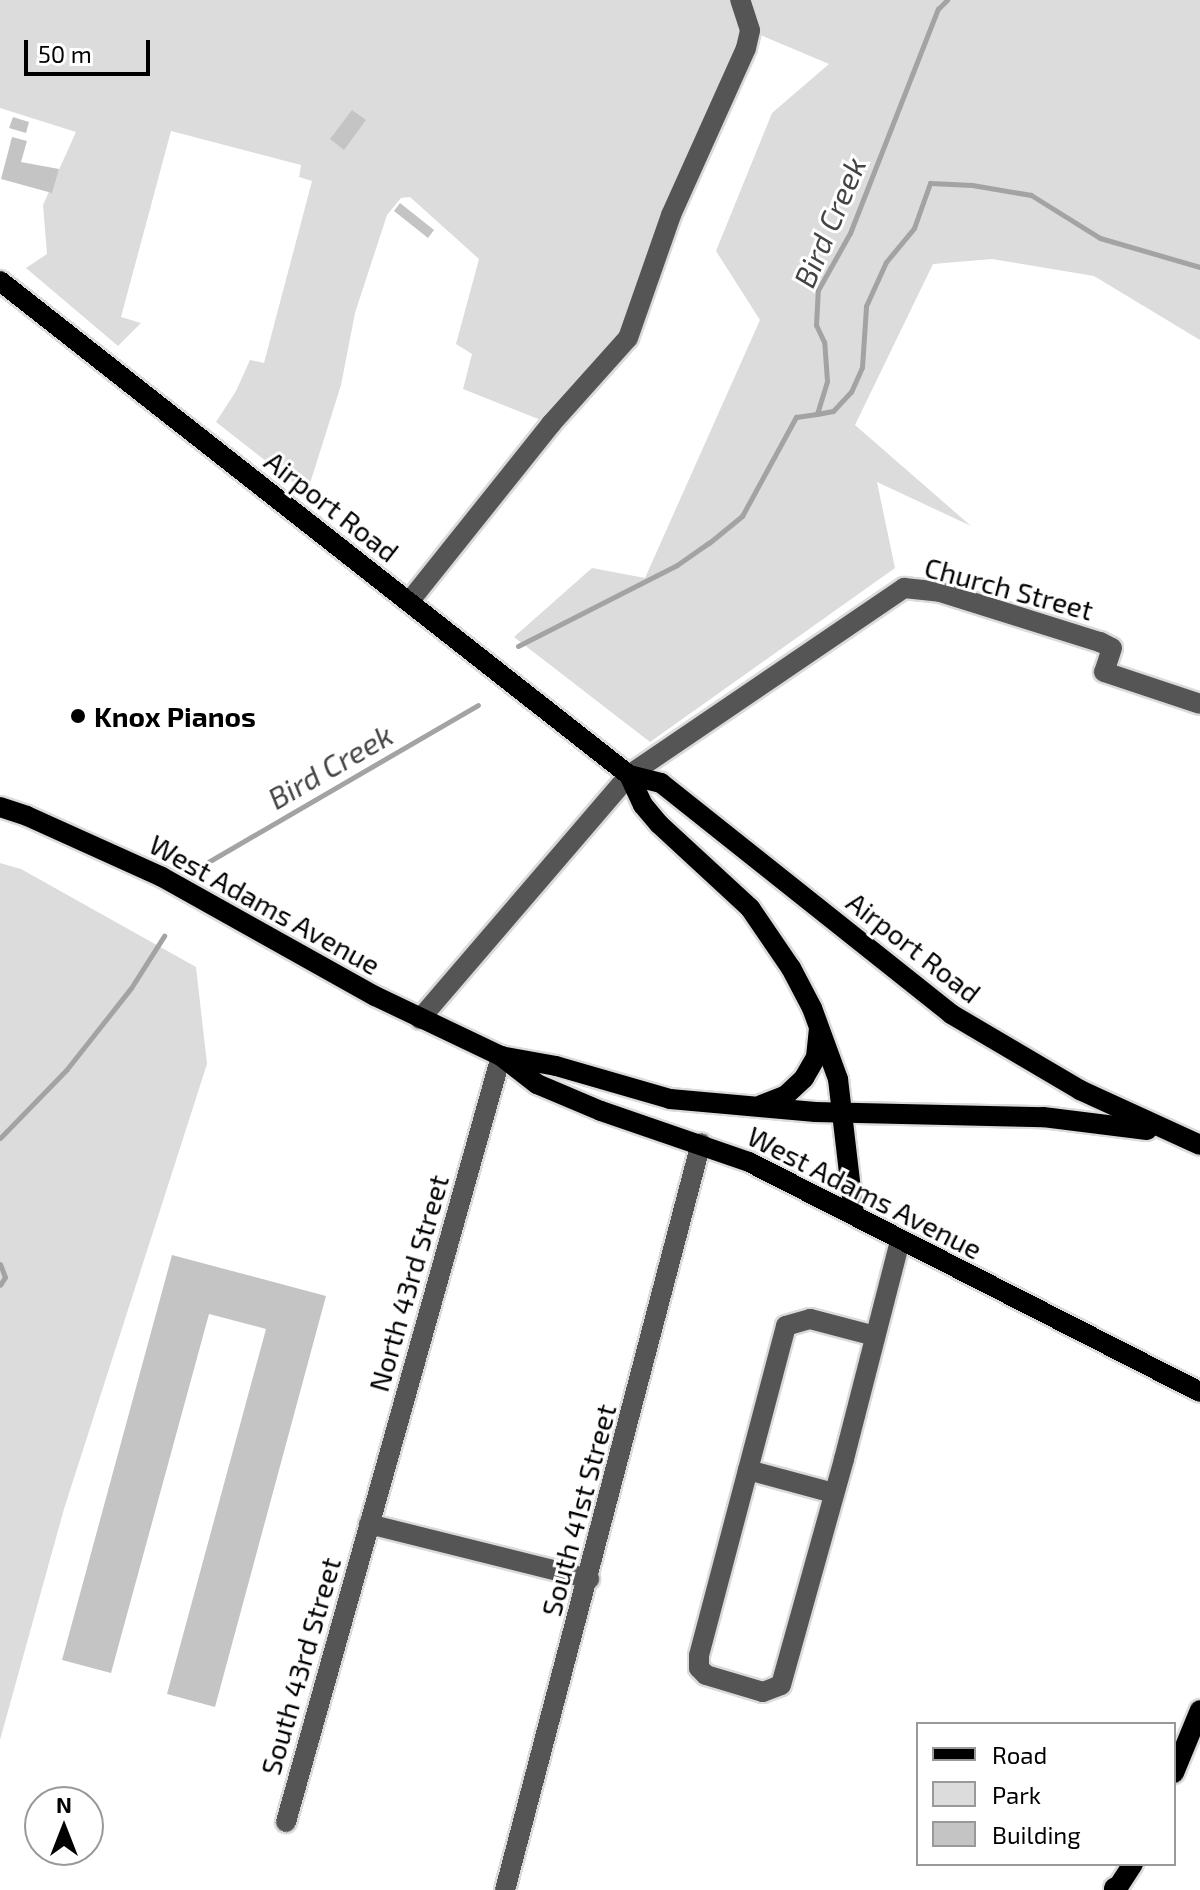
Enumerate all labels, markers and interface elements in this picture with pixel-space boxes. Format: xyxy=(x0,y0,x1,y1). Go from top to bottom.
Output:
scale bar xyxy=(28,24,154,74)
text: 50 m xyxy=(38,39,92,68)
water label: Bird Creek xyxy=(785,151,873,293)
street label: Airport Road xyxy=(258,443,406,569)
street label: Church Street xyxy=(921,549,1097,627)
place label: Knox Pianos xyxy=(94,699,256,733)
marker: Knox Pianos xyxy=(69,707,87,725)
water label: Bird Creek xyxy=(261,716,399,816)
street label: West Adams Avenue xyxy=(143,826,387,982)
street label: Airport Road xyxy=(840,884,988,1010)
street label: West Adams Avenue xyxy=(742,1118,988,1266)
street label: North 43rd Street xyxy=(361,1171,455,1395)
street label: South 41st Street xyxy=(534,1400,622,1620)
street label: South 43rd Street xyxy=(253,1553,347,1779)
legend xyxy=(916,1722,1176,1866)
text: Road xyxy=(992,1740,1047,1769)
text: Park xyxy=(992,1780,1041,1809)
north arrow xyxy=(24,1786,104,1866)
text: N xyxy=(56,1791,72,1817)
text: Building xyxy=(992,1820,1081,1849)

